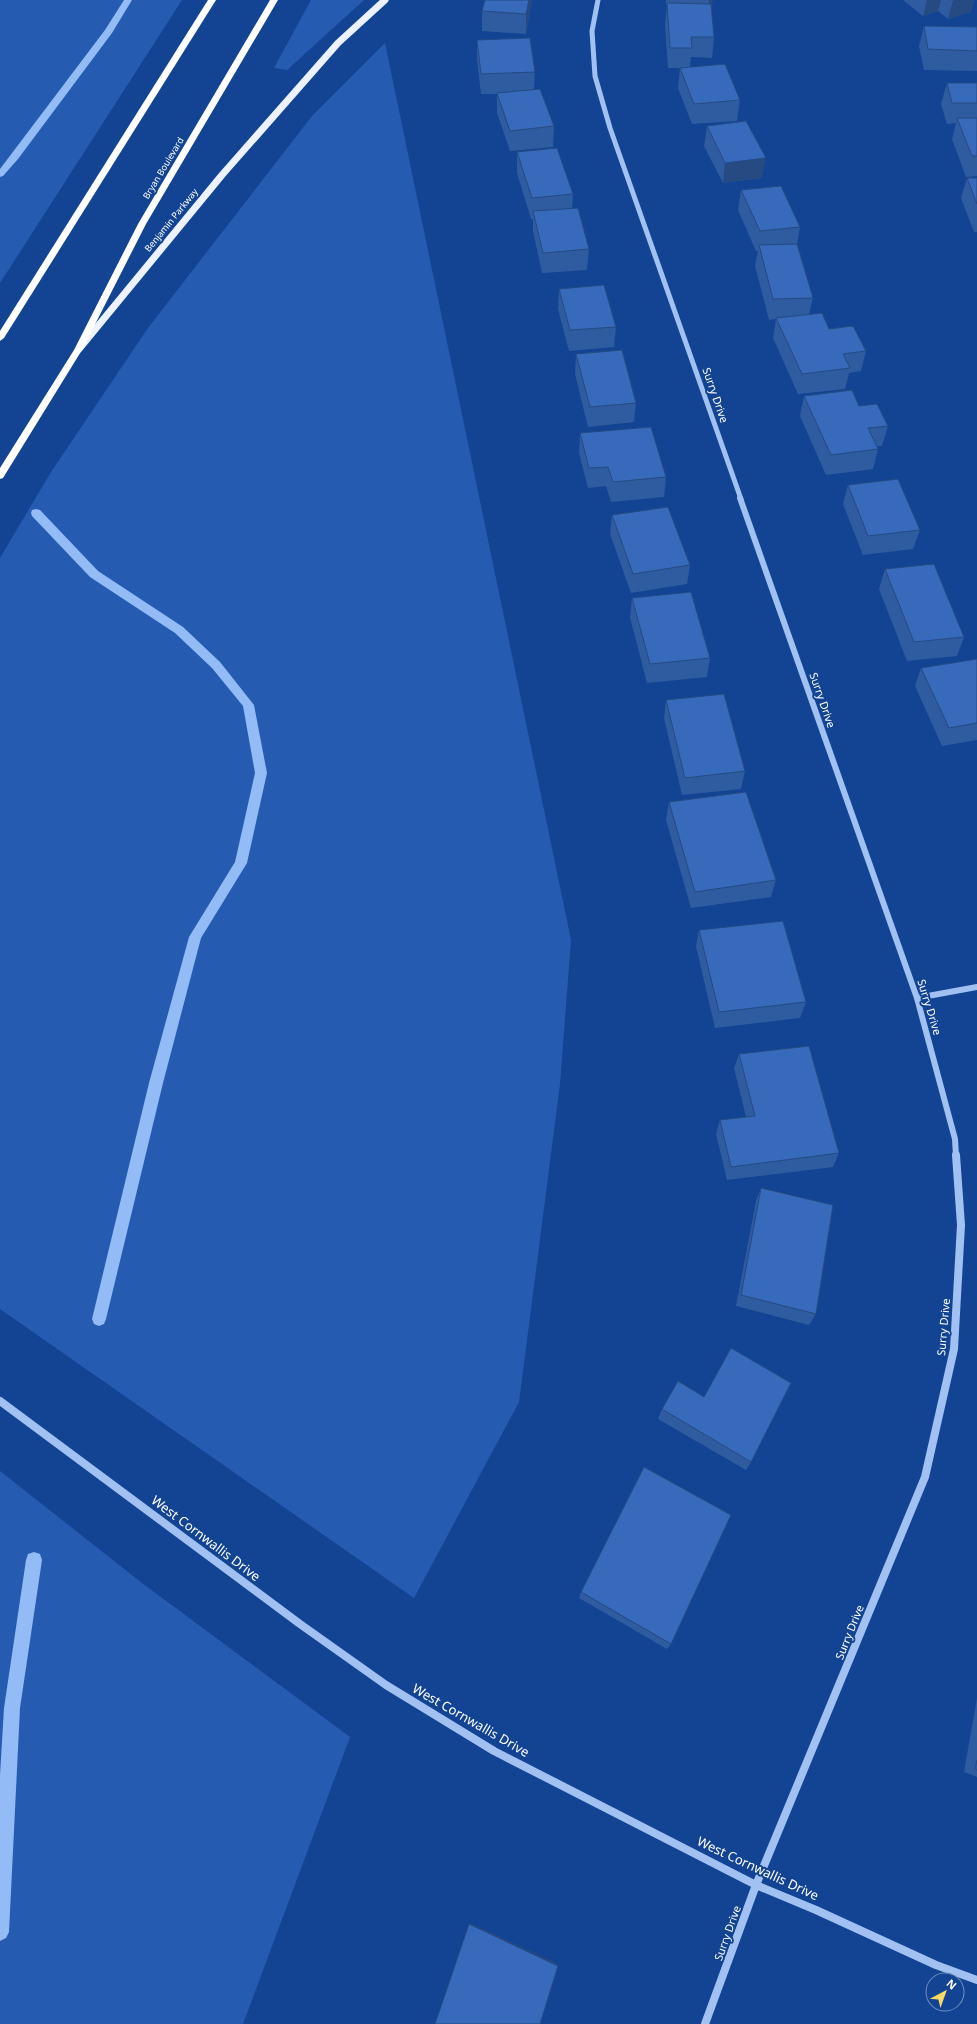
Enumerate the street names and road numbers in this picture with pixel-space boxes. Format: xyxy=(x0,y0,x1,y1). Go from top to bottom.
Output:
street label: Bryan Boulevard xyxy=(139,135,187,201)
street label: Benjamin Parkway xyxy=(141,185,201,254)
street label: Surry Drive xyxy=(700,365,732,425)
street label: Surry Drive xyxy=(807,670,839,730)
street label: Surry Drive xyxy=(914,977,946,1037)
street label: Surry Drive xyxy=(933,1298,953,1356)
street label: West Cornwallis Drive xyxy=(148,1491,264,1585)
street label: Surry Drive xyxy=(831,1602,867,1662)
street label: West Cornwallis Drive xyxy=(409,1679,533,1761)
street label: West Cornwallis Drive xyxy=(694,1832,822,1904)
street label: Surry Drive xyxy=(710,1903,744,1963)

